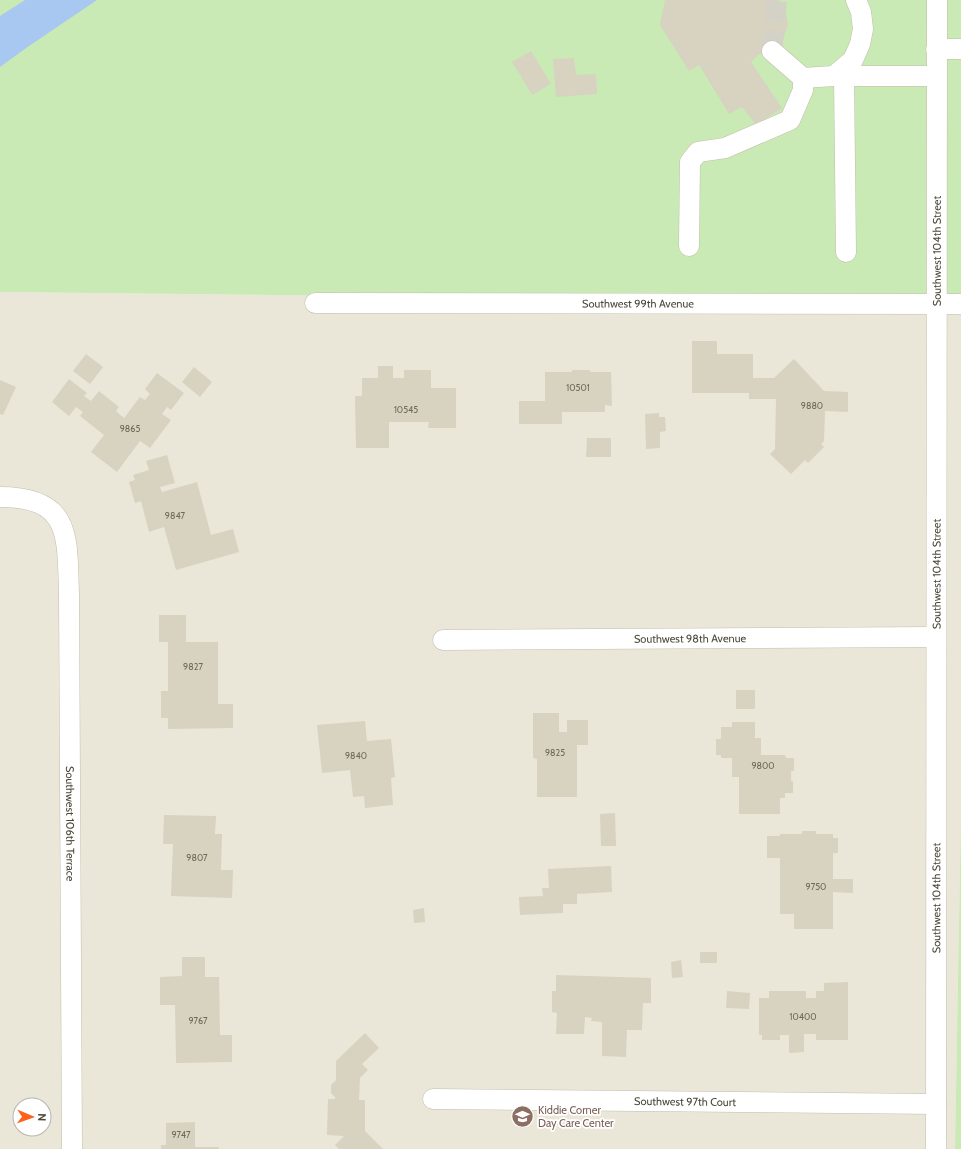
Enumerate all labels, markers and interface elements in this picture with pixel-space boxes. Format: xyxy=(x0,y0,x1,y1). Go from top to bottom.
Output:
street label: Southwest 104th Street xyxy=(930,196,944,306)
street label: Southwest 99th Avenue xyxy=(582,296,694,311)
house number: 10501 xyxy=(566,382,590,393)
house number: 9880 xyxy=(801,400,823,411)
house number: 10545 xyxy=(394,404,418,415)
house number: 9865 xyxy=(120,423,140,434)
house number: 9847 xyxy=(165,510,186,521)
street label: Southwest 104th Street xyxy=(929,519,944,629)
street label: Southwest 98th Avenue xyxy=(634,631,747,646)
house number: 9827 xyxy=(183,661,203,672)
house number: 9825 xyxy=(545,747,565,758)
house number: 9840 xyxy=(345,750,367,761)
house number: 9800 xyxy=(751,760,775,771)
street label: Southwest 106th Terrace xyxy=(63,766,78,882)
street label: Southwest 104th Street xyxy=(929,843,943,953)
house number: 9807 xyxy=(186,852,208,863)
house number: 9750 xyxy=(806,881,826,892)
house number: 10400 xyxy=(790,1011,816,1022)
house number: 9767 xyxy=(189,1015,208,1026)
street label: Southwest 97th Court xyxy=(634,1094,736,1109)
north arrow xyxy=(12,1097,52,1137)
school or university icon: Kiddie Corner Day Care Center xyxy=(510,1103,536,1129)
place label: Kiddie Corner Day Care Center xyxy=(538,1103,614,1130)
text: N xyxy=(35,1113,49,1121)
house number: 9747 xyxy=(171,1129,191,1140)

